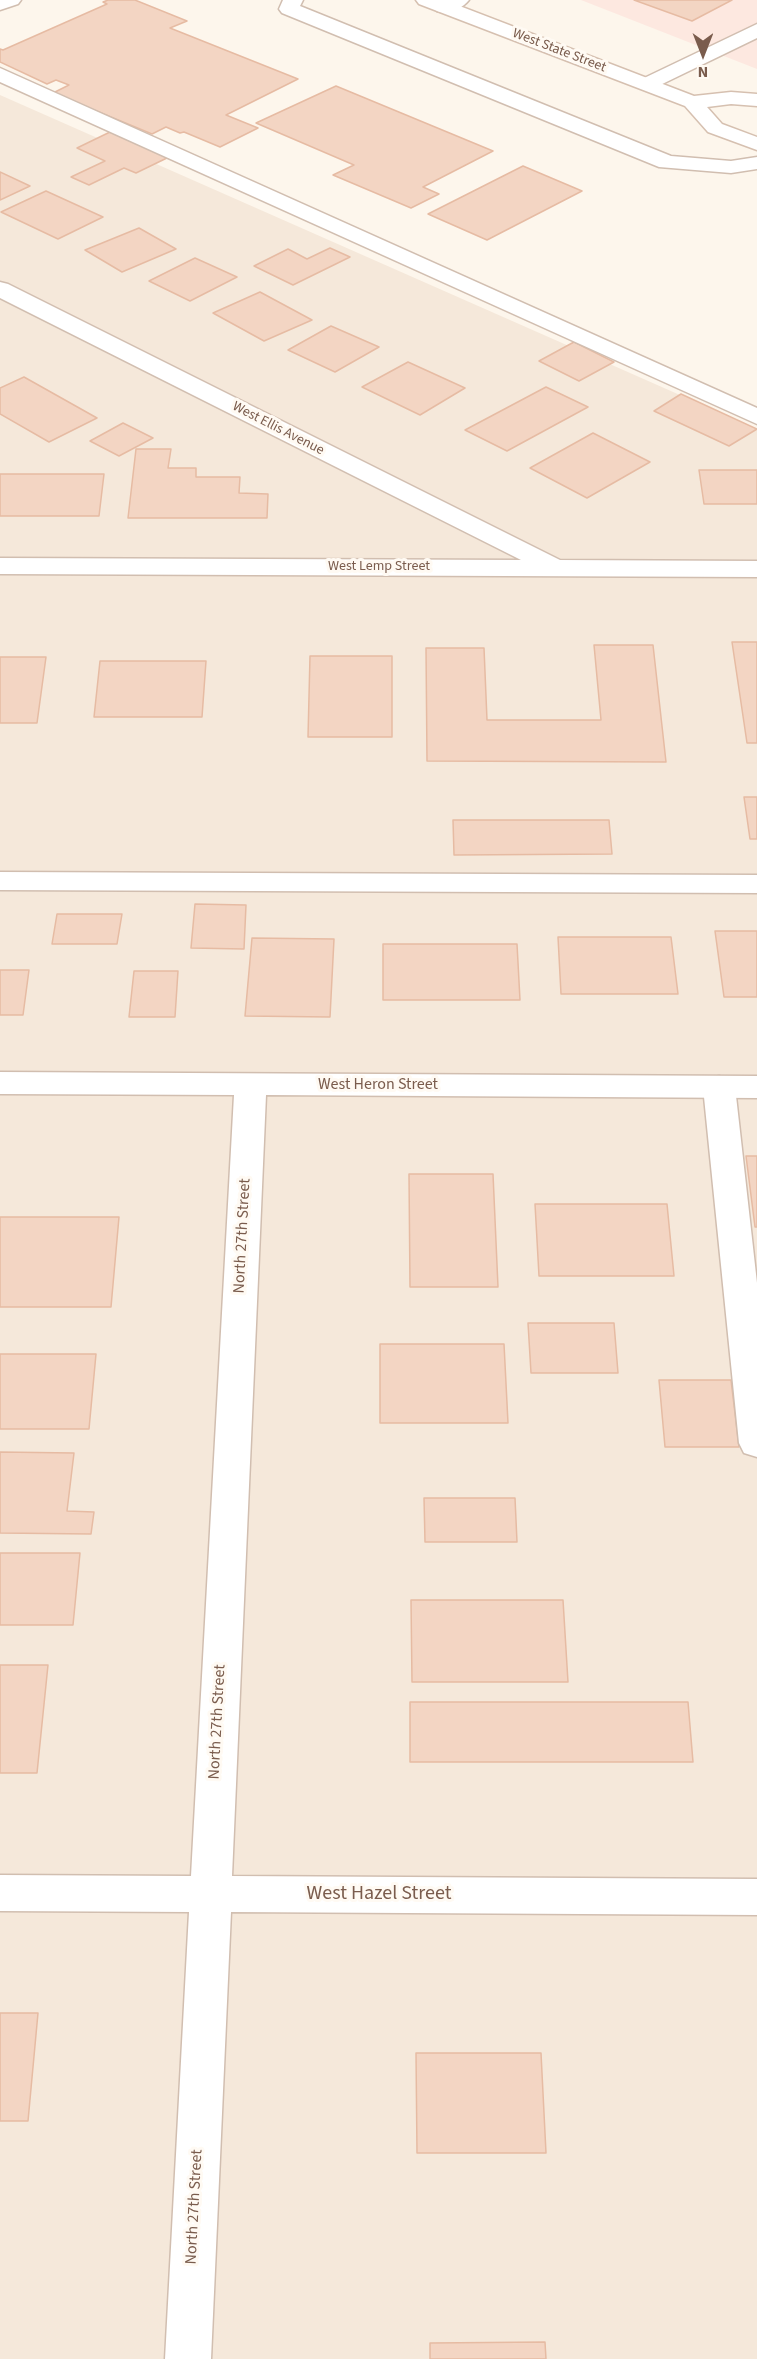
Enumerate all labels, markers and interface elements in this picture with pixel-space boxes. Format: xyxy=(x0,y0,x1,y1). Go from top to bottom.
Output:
north arrow xyxy=(673,24,733,84)
street label: West State Street xyxy=(510,25,608,77)
text: N xyxy=(698,61,708,83)
street label: West Ellis Avenue xyxy=(229,399,327,459)
street label: West Lemp Street xyxy=(328,559,430,575)
street label: West Heron Street xyxy=(318,1075,438,1095)
street label: North 27th Street xyxy=(230,1178,256,1294)
street label: North 27th Street xyxy=(205,1664,231,1780)
street label: West Hazel Street xyxy=(307,1883,451,1907)
street label: North 27th Street xyxy=(182,2149,208,2265)

